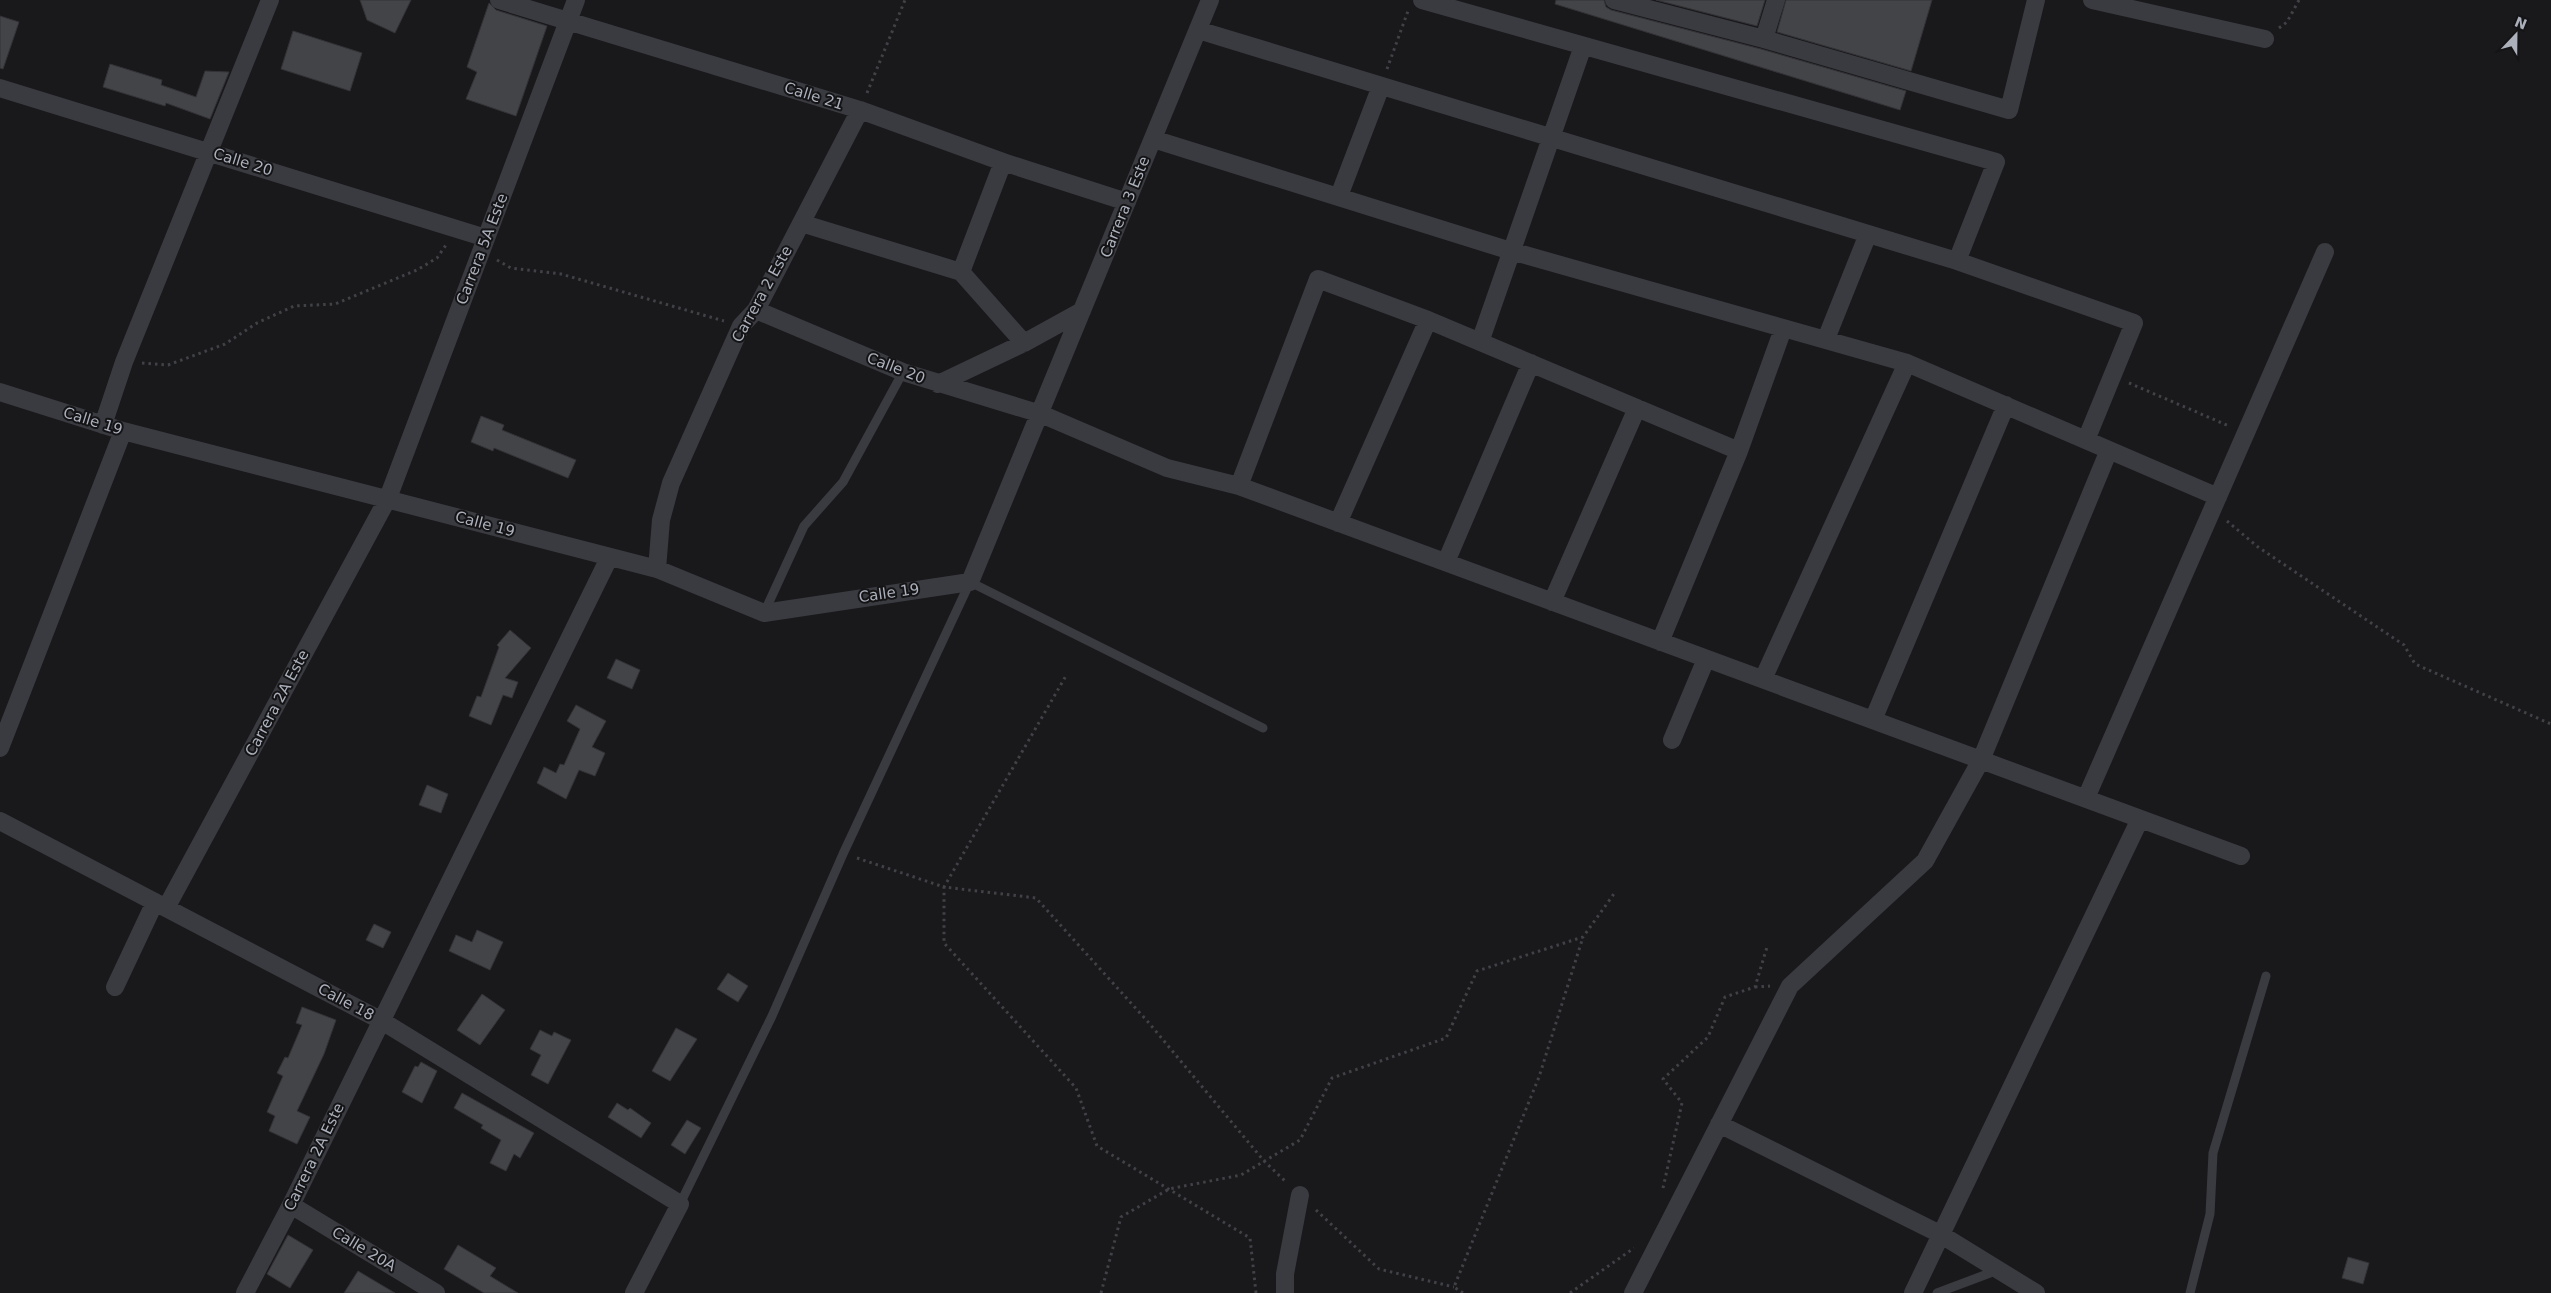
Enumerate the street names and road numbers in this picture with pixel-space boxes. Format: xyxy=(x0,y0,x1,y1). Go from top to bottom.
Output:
street label: Calle 21 xyxy=(782,78,846,114)
street label: Calle 20 xyxy=(211,144,275,180)
street label: Carrera 3 Este xyxy=(1097,154,1153,260)
street label: Carrera 5A Este xyxy=(452,191,512,307)
street label: Carrera 2 Este xyxy=(728,243,796,345)
street label: Calle 20 xyxy=(864,349,928,387)
street label: Calle 19 xyxy=(61,403,125,439)
street label: Calle 19 xyxy=(453,507,517,541)
street label: Calle 19 xyxy=(857,580,921,606)
street label: Carrera 2A Este xyxy=(241,647,313,759)
street label: Calle 18 xyxy=(315,980,377,1024)
street label: Carrera 2A Este xyxy=(280,1100,348,1214)
street label: Calle 20A xyxy=(329,1223,400,1275)

